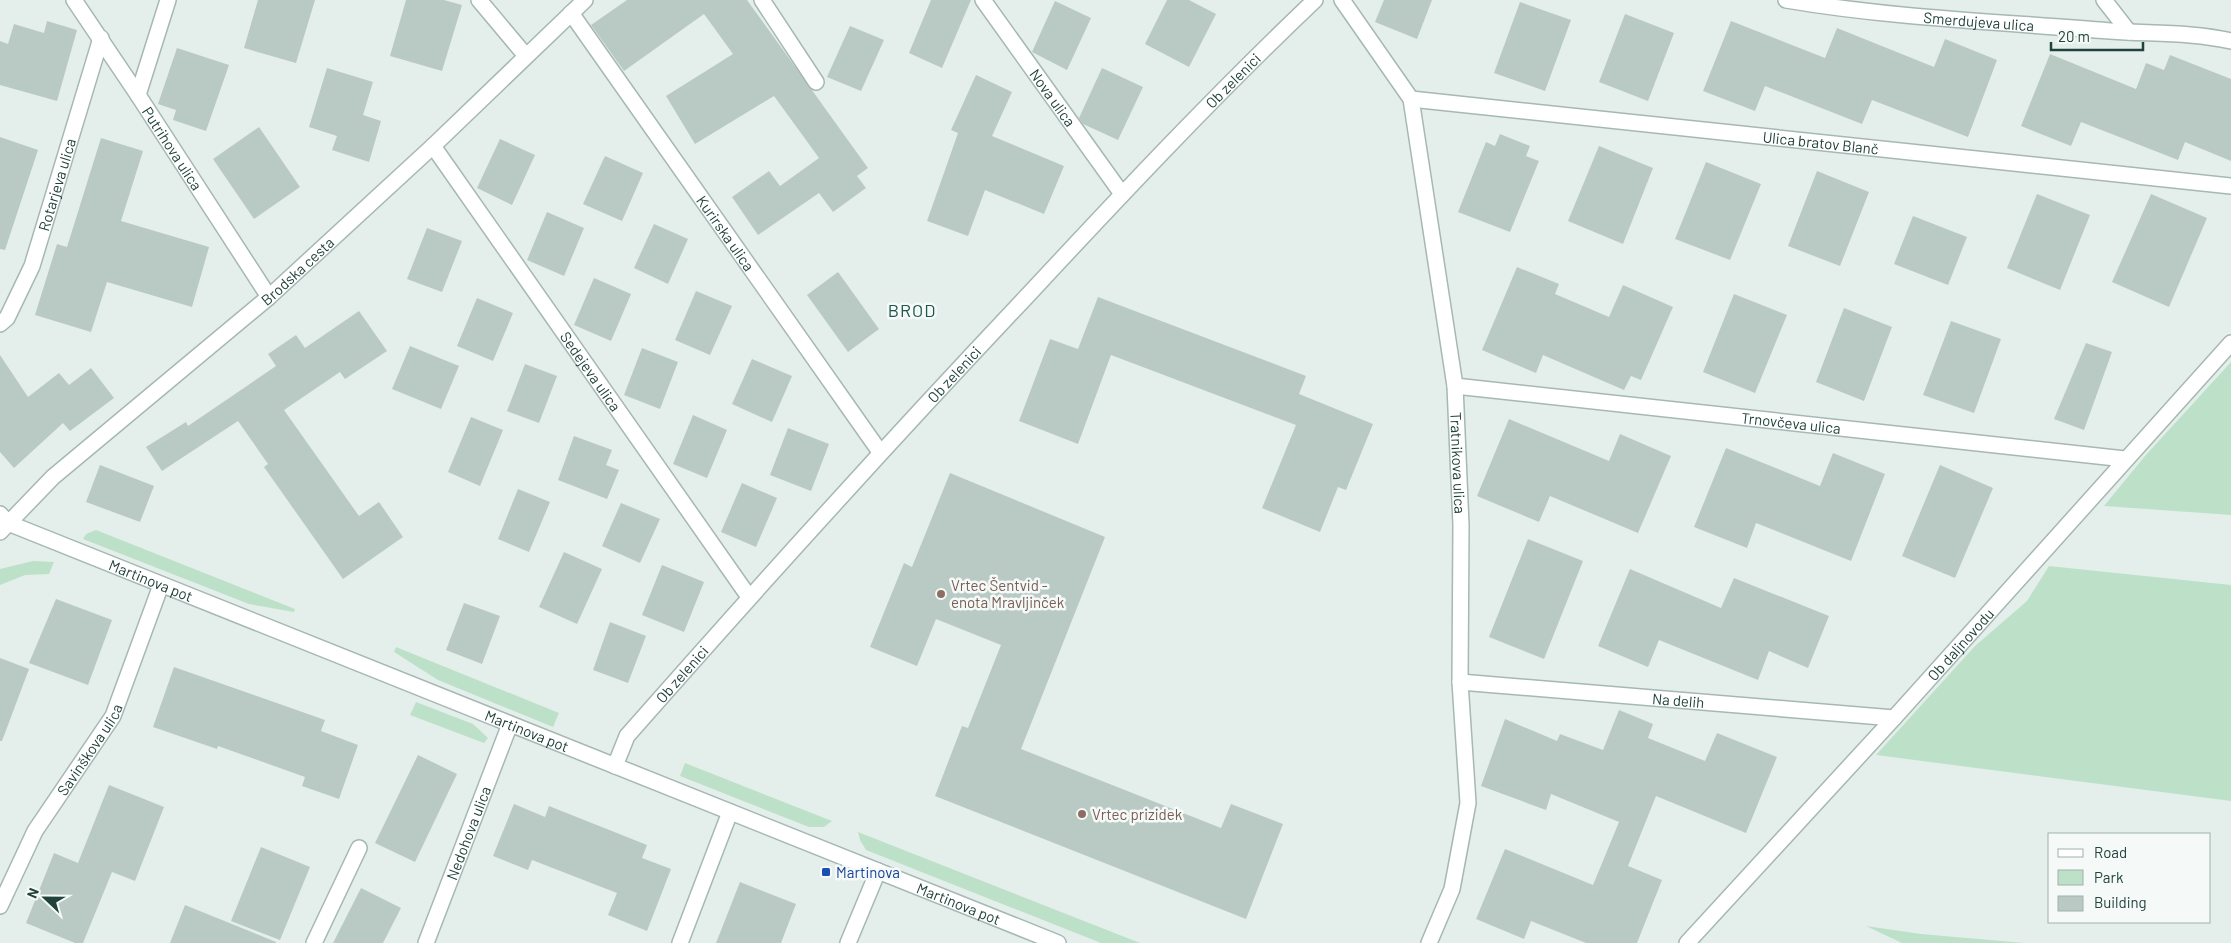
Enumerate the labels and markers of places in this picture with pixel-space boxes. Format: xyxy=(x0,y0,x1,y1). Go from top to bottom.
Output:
place label: Vrtec Šentvid - enota Mravljinček xyxy=(951,576,1065,611)
marker: Vrtec Šentvid - enota Mravljinček xyxy=(935,588,947,600)
place label: Vrtec prizidek xyxy=(1092,805,1183,823)
marker: Vrtec prizidek xyxy=(1076,808,1088,820)
place label: Martinova xyxy=(836,863,900,881)
marker: Martinova xyxy=(820,866,832,878)

